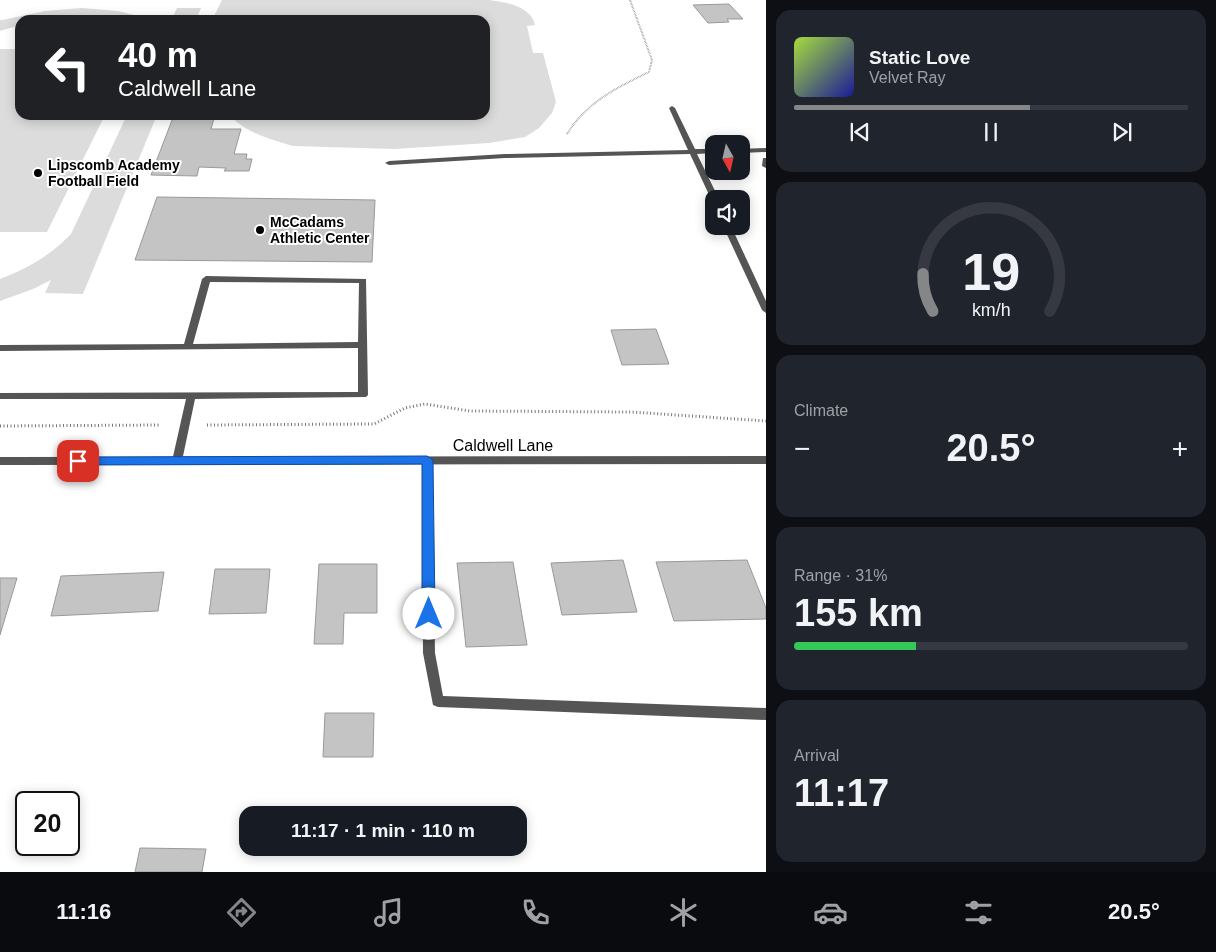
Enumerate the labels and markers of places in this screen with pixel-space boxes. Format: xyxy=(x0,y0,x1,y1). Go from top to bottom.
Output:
place label: Lipscomb Academy Football Field xyxy=(48,157,180,189)
marker: Lipscomb Academy Football Field xyxy=(32,167,44,179)
place label: McCadams Athletic Center xyxy=(270,214,370,246)
marker: McCadams Athletic Center xyxy=(254,224,266,236)
pin xyxy=(57,440,99,482)

